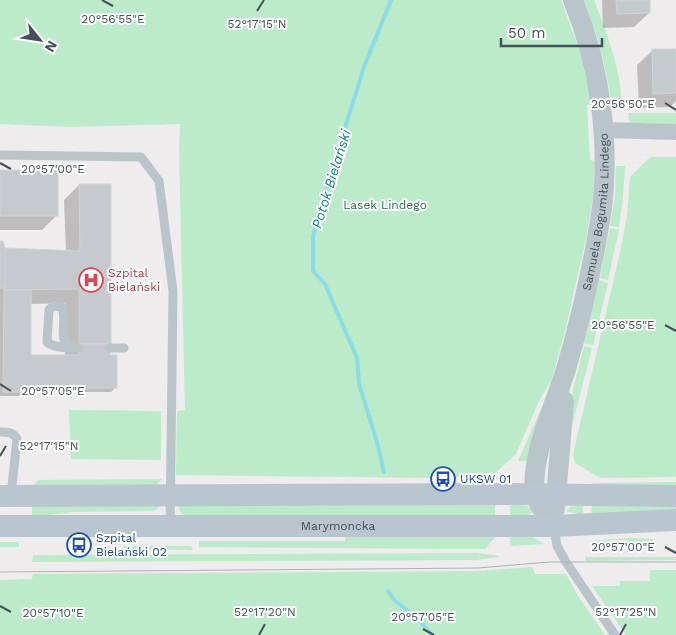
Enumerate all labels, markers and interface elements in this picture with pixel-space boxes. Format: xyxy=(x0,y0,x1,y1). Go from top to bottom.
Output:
text: 20°56'55"E xyxy=(81,12,145,26)
north arrow xyxy=(15,15,65,65)
scale bar xyxy=(501,15,602,47)
text: 52°17'15"N xyxy=(227,17,287,31)
text: 50 m xyxy=(508,24,545,42)
text: N xyxy=(42,38,61,55)
text: 20°56'50"E xyxy=(591,97,655,111)
water label: Potok Bielański xyxy=(308,127,354,230)
street label: Samuela Bogumiła Lindego xyxy=(580,133,612,292)
text: 20°57'00"E xyxy=(21,162,85,176)
park label: Lasek Lindego xyxy=(343,198,427,212)
place label: Szpital Bielański xyxy=(108,266,160,294)
hospital icon: Szpital Bielański xyxy=(78,267,104,293)
text: 20°56'55"E xyxy=(591,318,655,332)
text: 20°57'05"E xyxy=(21,384,85,398)
text: 52°17'15"N xyxy=(19,439,79,453)
bus stop icon: UKSW 01 xyxy=(430,466,456,492)
place label: UKSW 01 xyxy=(460,472,511,486)
street label: Marymoncka xyxy=(301,519,375,533)
place label: Szpital Bielański 02 xyxy=(96,531,167,559)
bus stop icon: Szpital Bielański 02 xyxy=(66,532,92,558)
text: 20°57'00"E xyxy=(591,540,655,554)
text: 52°17'20"N xyxy=(234,605,296,619)
text: 52°17'25"N xyxy=(595,605,657,619)
text: 20°57'10"E xyxy=(22,606,84,620)
text: 20°57'05"E xyxy=(391,610,455,624)

